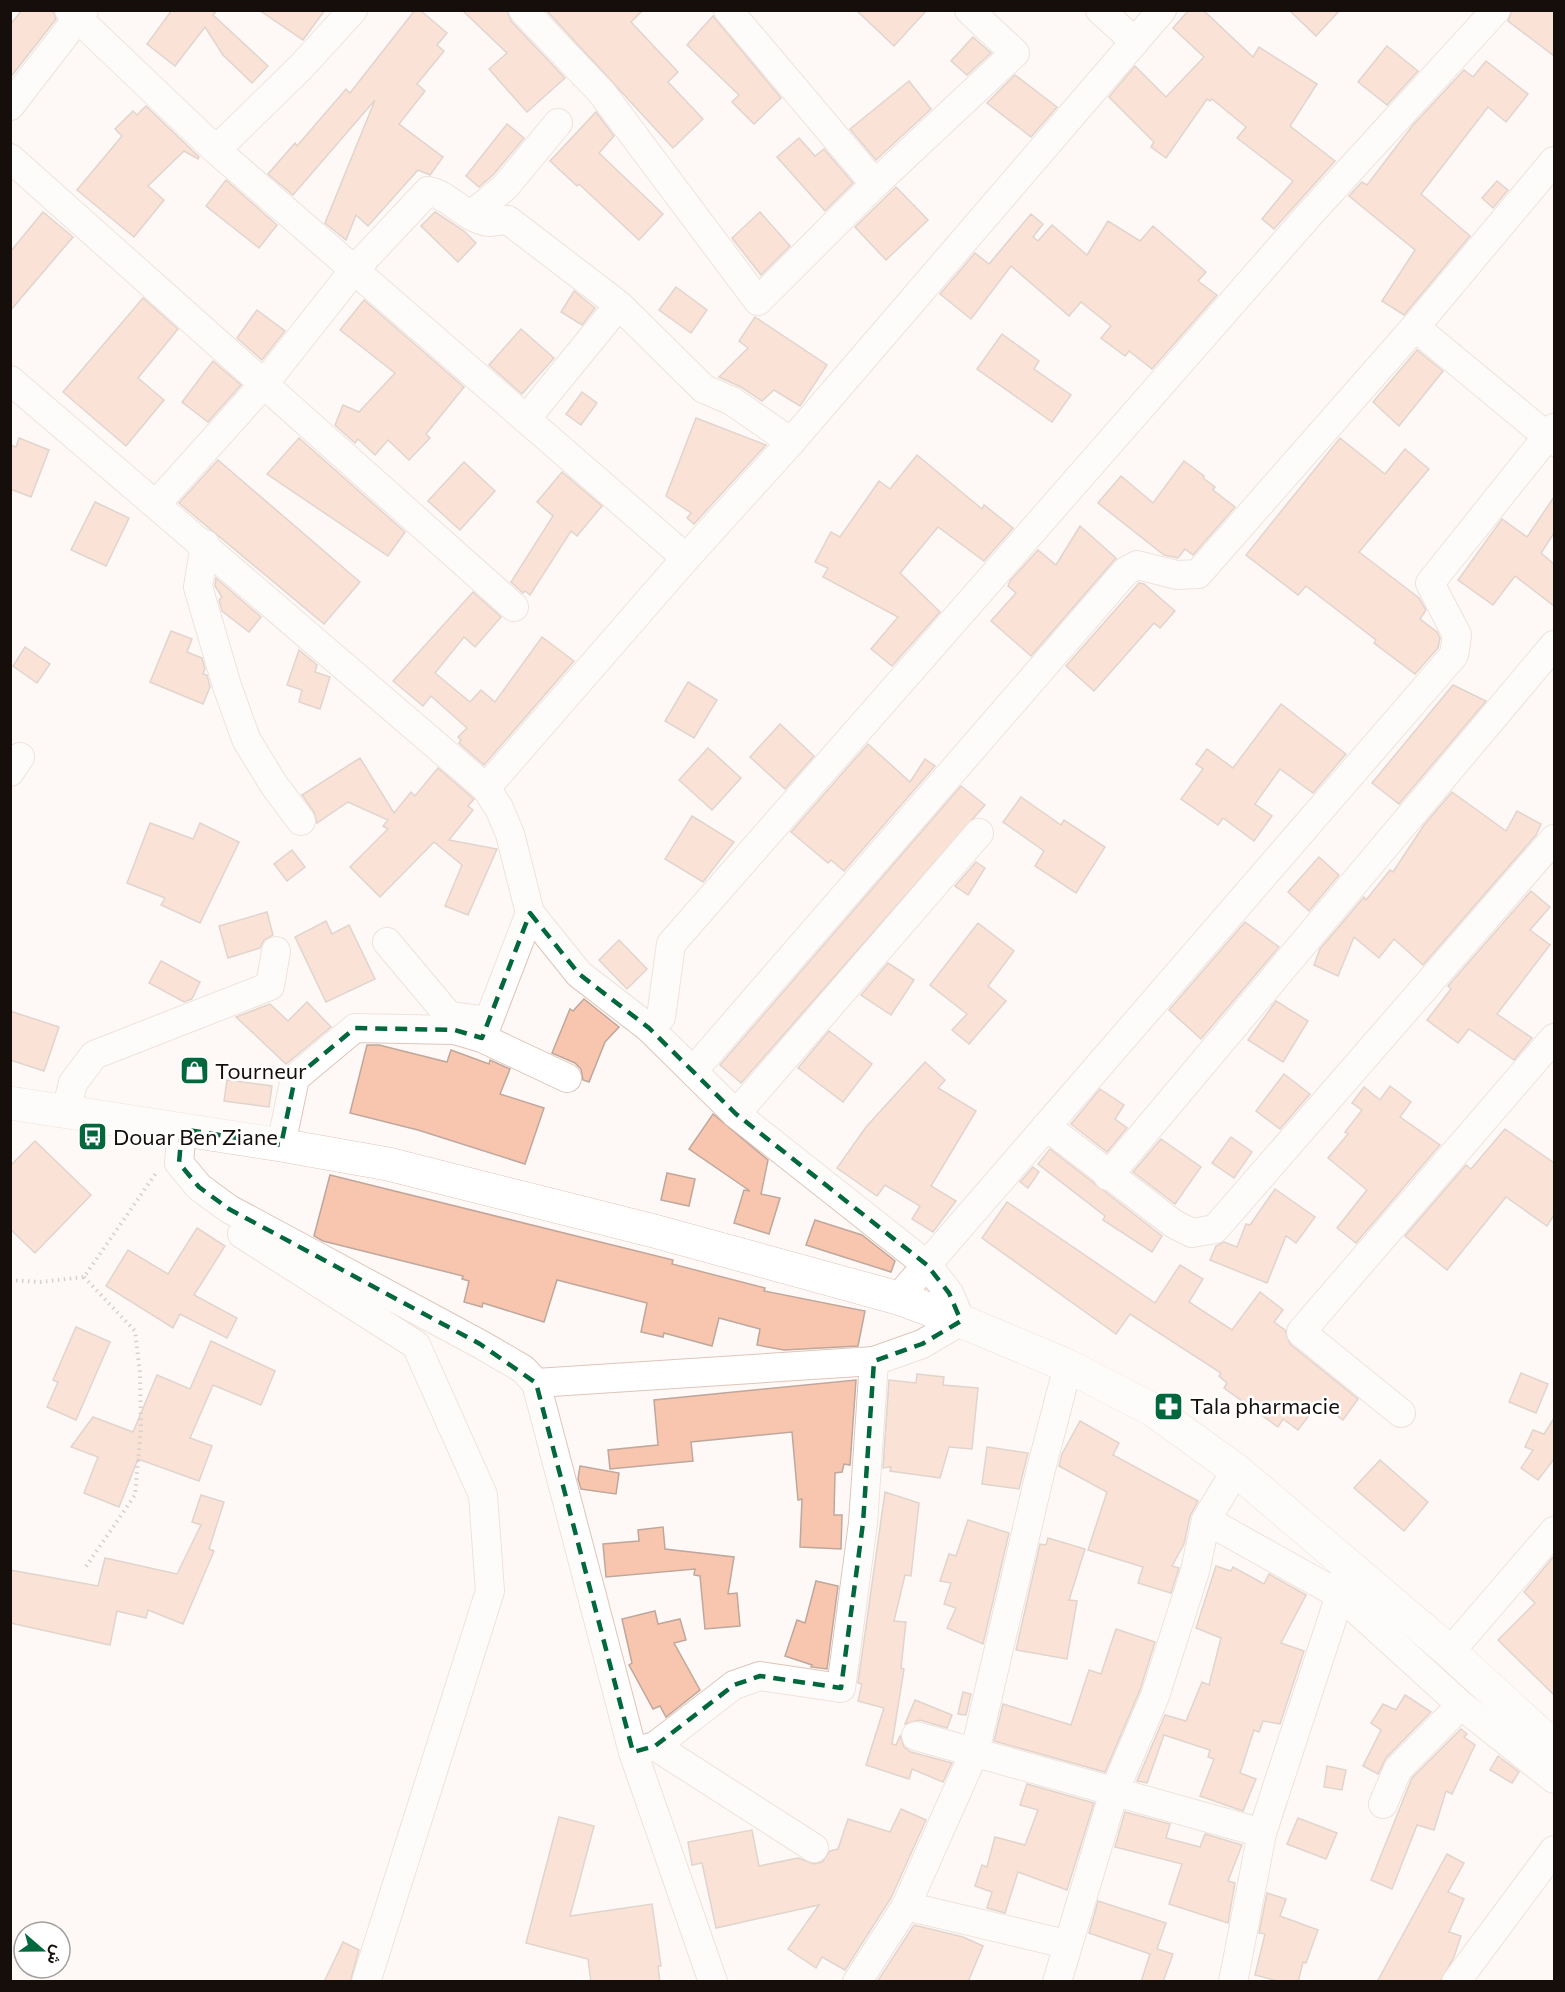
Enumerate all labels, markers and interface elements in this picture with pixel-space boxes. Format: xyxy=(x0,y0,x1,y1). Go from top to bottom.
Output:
shop icon: Tourneur xyxy=(178,1055,210,1087)
place label: Tourneur xyxy=(215,1057,307,1084)
bus stop icon: Douar Ben Ziane xyxy=(76,1121,108,1153)
place label: Douar Ben Ziane xyxy=(113,1123,278,1150)
pharmacy icon: Tala pharmacie xyxy=(1153,1390,1185,1422)
place label: Tala pharmacie xyxy=(1190,1392,1340,1419)
north arrow xyxy=(12,1920,72,1980)
text: ش xyxy=(43,1943,69,1968)

